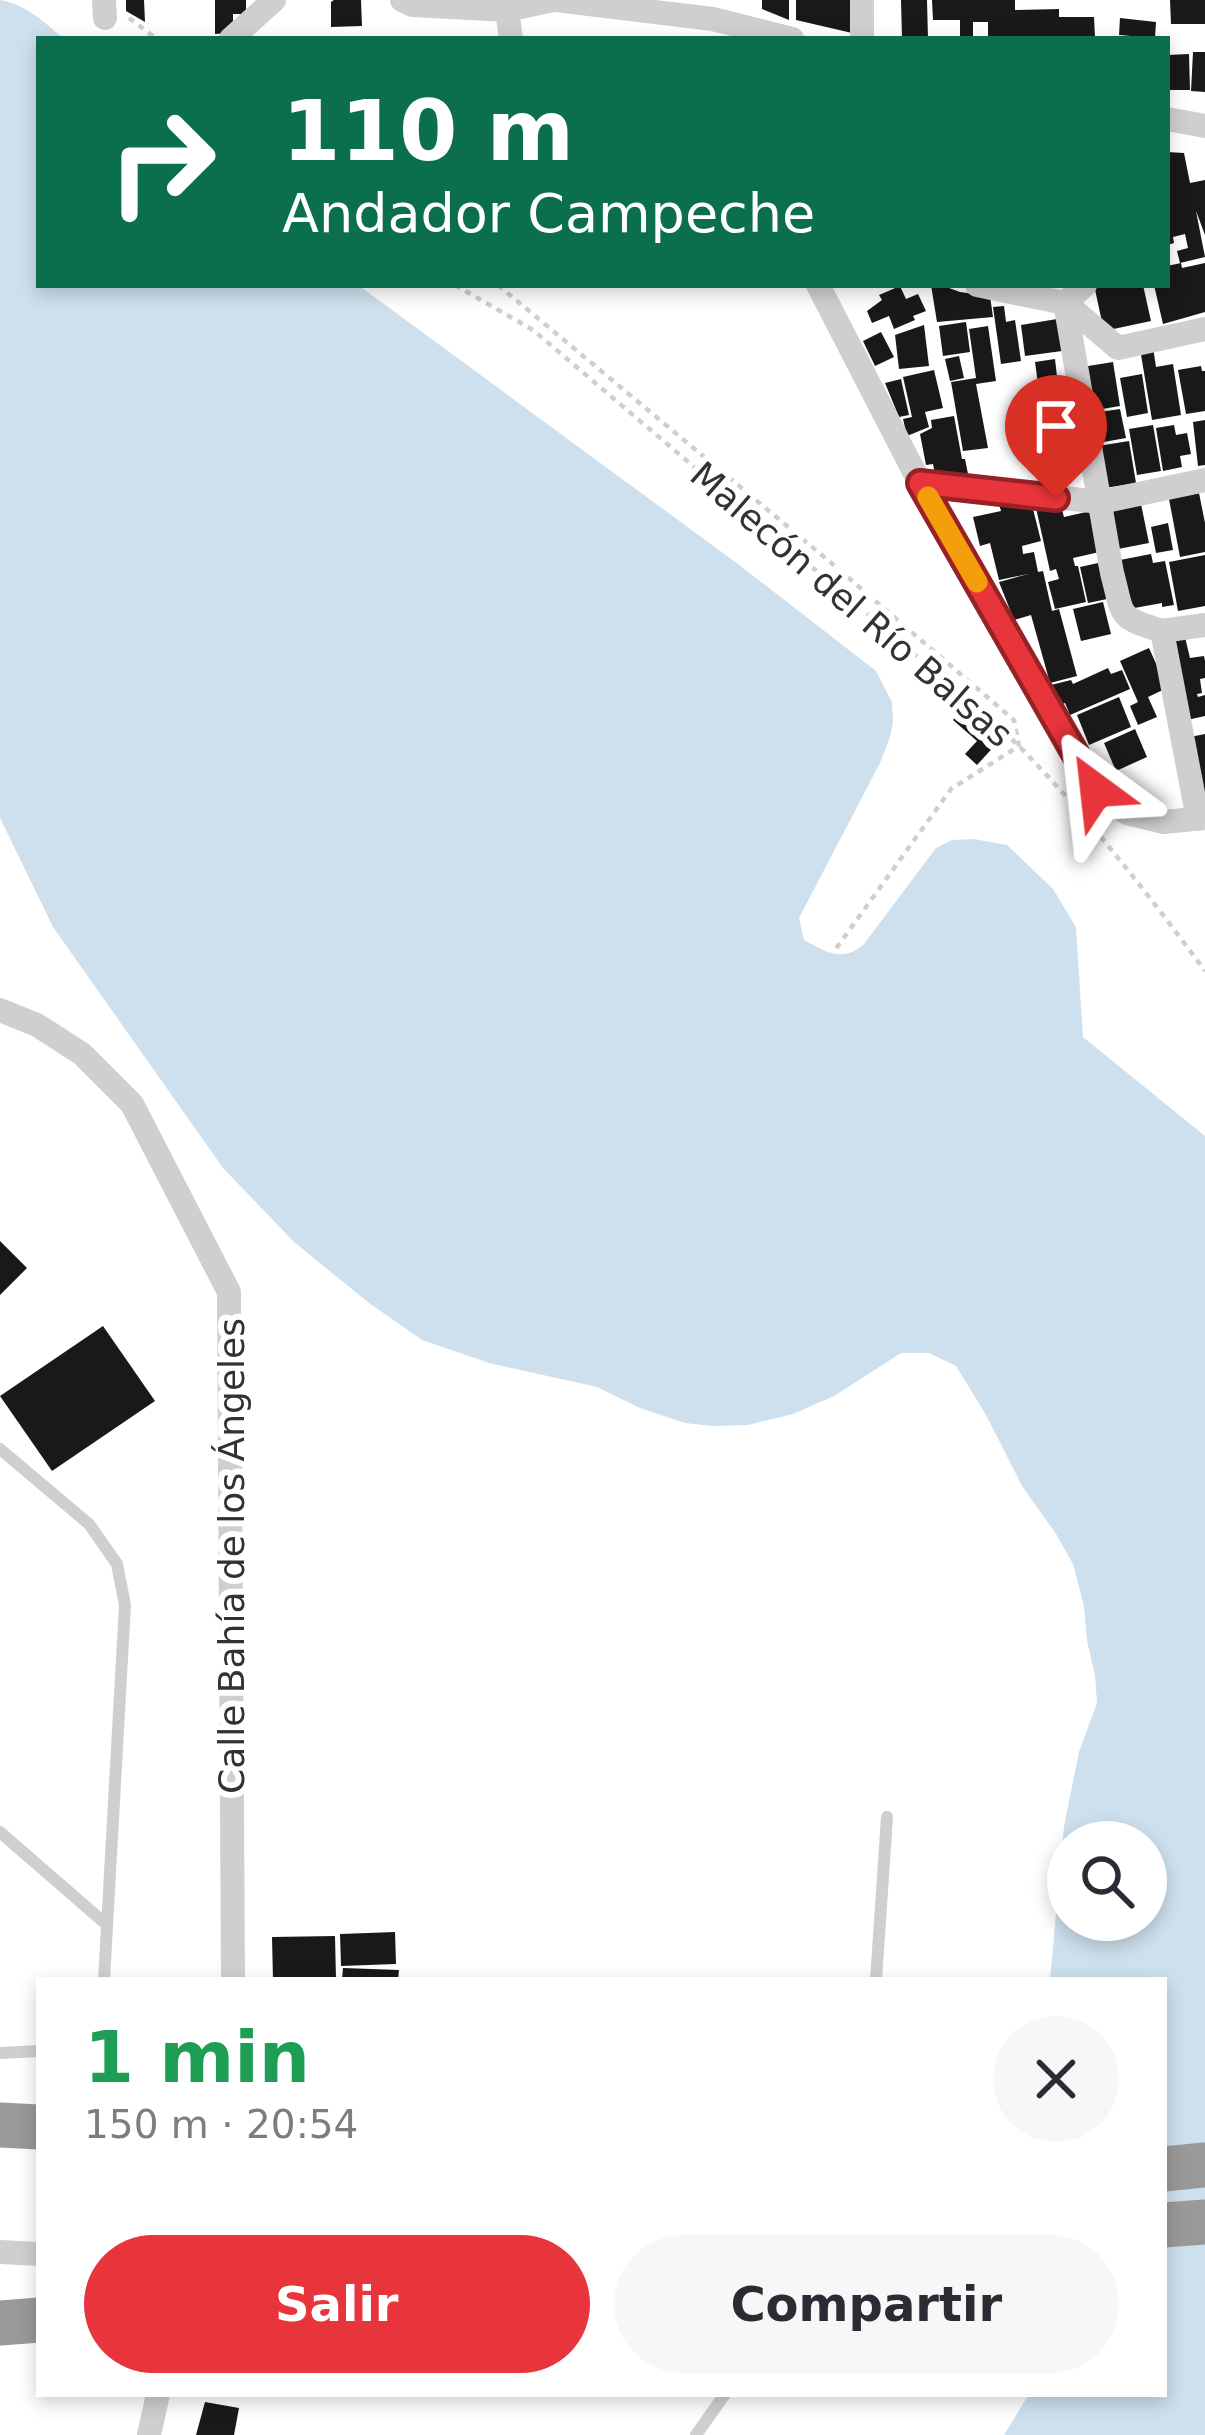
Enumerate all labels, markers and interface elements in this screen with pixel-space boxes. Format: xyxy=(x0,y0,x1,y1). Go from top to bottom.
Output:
text: 110 m xyxy=(282,82,574,180)
icon: right xyxy=(84,84,240,240)
text: Andador Campeche xyxy=(282,182,815,245)
pin xyxy=(1005,375,1107,498)
icon: arrive xyxy=(1023,393,1089,459)
street label: Malecón del Río Balsas xyxy=(683,454,1021,755)
position arrow xyxy=(1033,727,1159,853)
street label: Calle Bahía de los Ángeles xyxy=(211,1318,252,1794)
map controls xyxy=(1047,1821,1167,1941)
button: search xyxy=(1047,1821,1167,1941)
text: 1 min xyxy=(84,2015,310,2099)
button: close xyxy=(993,2016,1119,2142)
text: 150 m · 20:54 xyxy=(84,2102,358,2147)
button: Salir xyxy=(84,2235,590,2373)
button: Compartir xyxy=(614,2235,1119,2373)

